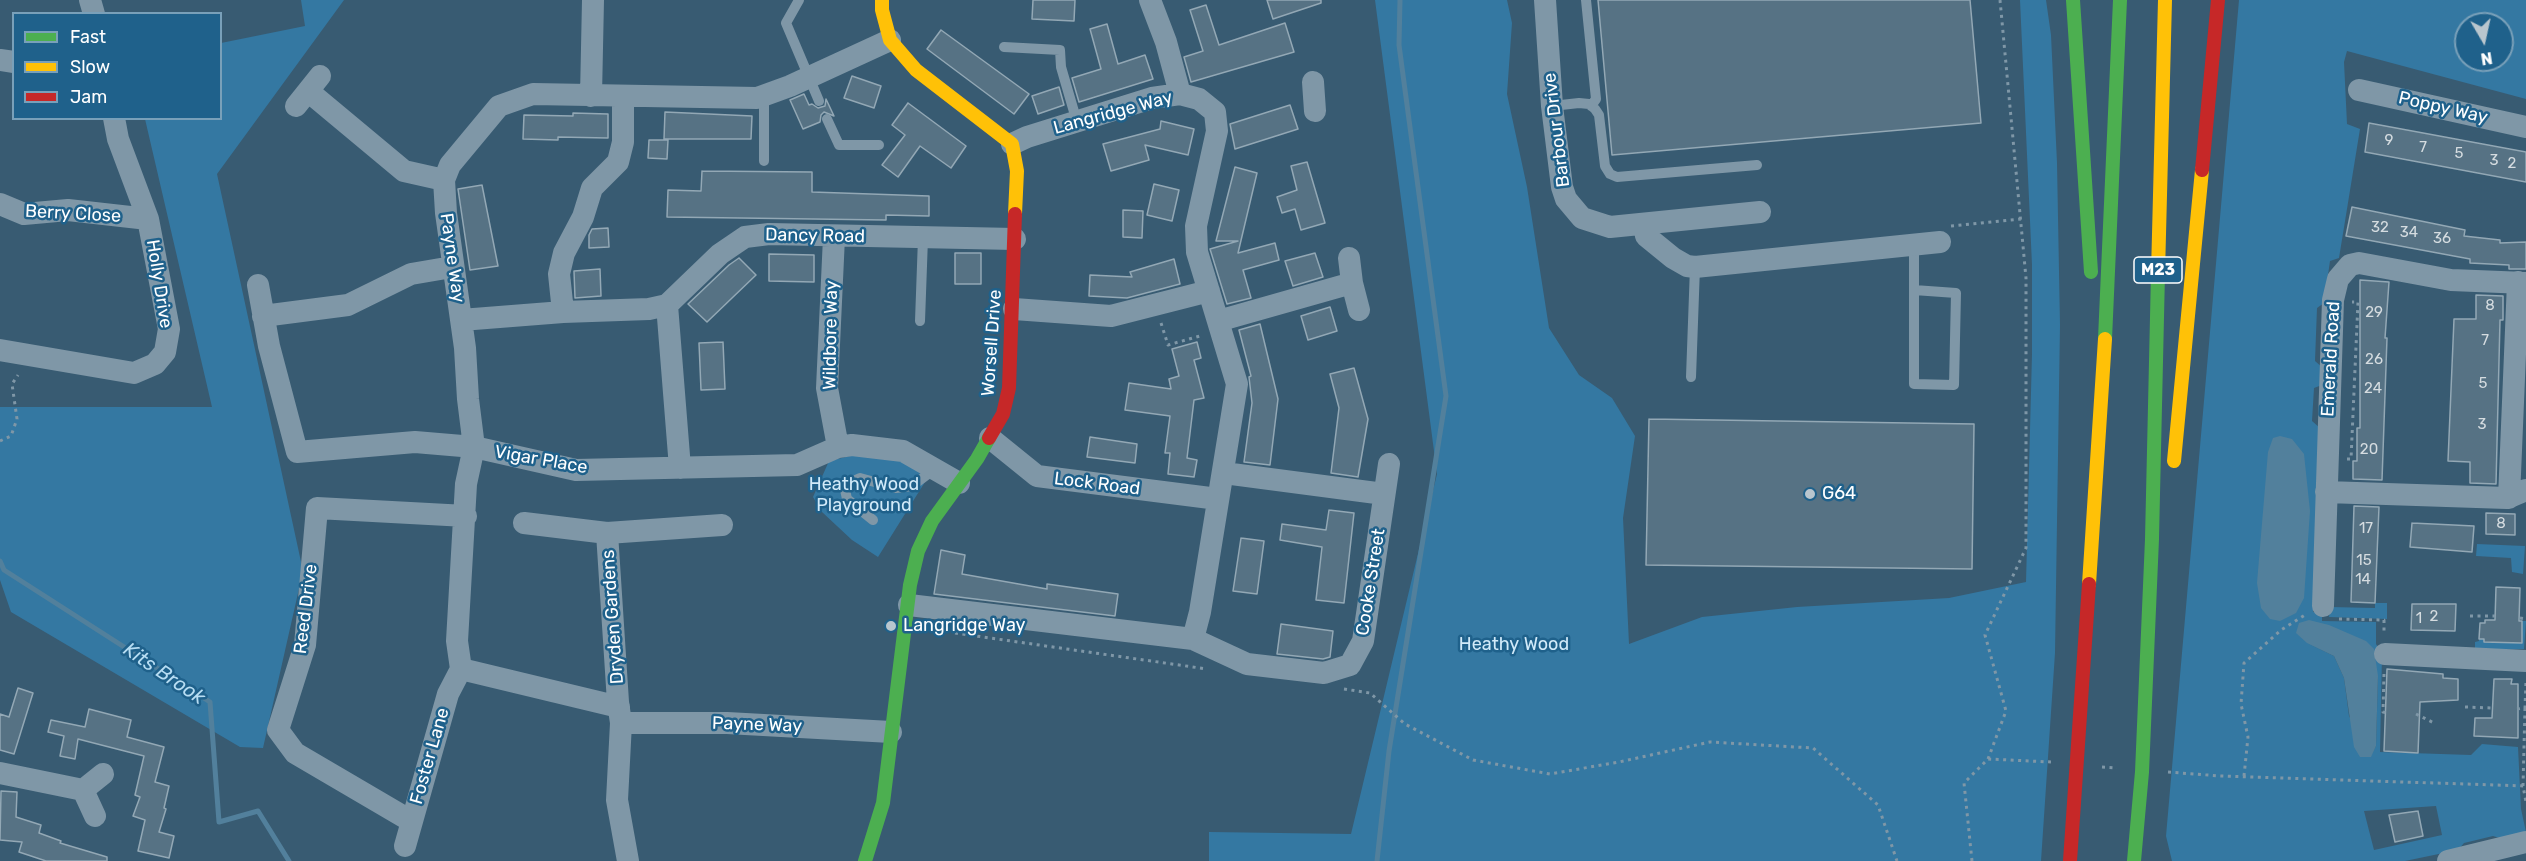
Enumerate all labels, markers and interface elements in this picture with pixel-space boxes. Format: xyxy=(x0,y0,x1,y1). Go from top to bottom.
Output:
legend xyxy=(12,12,222,120)
north arrow xyxy=(2454,12,2514,72)
text: Fast xyxy=(70,26,106,48)
text: N xyxy=(2479,48,2494,69)
text: Slow xyxy=(70,56,110,78)
street label: Barbour Drive xyxy=(1539,71,1575,189)
text: Jam xyxy=(70,86,107,108)
street label: Langridge Way xyxy=(1051,87,1175,139)
street label: Poppy Way xyxy=(2396,87,2490,129)
house number: 9 xyxy=(2385,132,2393,150)
house number: 7 xyxy=(2419,139,2427,157)
house number: 5 xyxy=(2455,145,2463,163)
house number: 3 xyxy=(2489,152,2499,170)
house number: 2 xyxy=(2508,155,2516,173)
street label: Berry Close xyxy=(24,201,122,227)
street label: Payne Way xyxy=(435,212,469,304)
house number: 32 xyxy=(2371,219,2389,237)
street label: Dancy Road xyxy=(765,224,865,248)
house number: 34 xyxy=(2400,224,2418,242)
house number: 36 xyxy=(2433,230,2451,248)
street label: Holly Drive xyxy=(141,238,177,330)
road number: M23 xyxy=(2134,257,2182,283)
street label: Wildbore Way xyxy=(819,280,843,390)
street label: Worsell Drive xyxy=(977,289,1007,397)
house number: 8 xyxy=(2485,297,2495,315)
street label: Emerald Road xyxy=(2317,301,2345,417)
house number: 29 xyxy=(2365,304,2383,322)
house number: 7 xyxy=(2481,332,2489,350)
house number: 26 xyxy=(2365,351,2383,369)
house number: 5 xyxy=(2479,375,2487,393)
house number: 24 xyxy=(2364,380,2382,398)
house number: 3 xyxy=(2477,416,2487,434)
street label: Vigar Place xyxy=(493,441,589,479)
house number: 20 xyxy=(2360,441,2378,459)
street label: Lock Road xyxy=(1053,468,1141,500)
park label: Heathy Wood Playground xyxy=(809,474,919,516)
place label: G64 xyxy=(1822,483,1856,505)
marker: G64 xyxy=(1803,487,1817,501)
house number: 8 xyxy=(2496,515,2506,533)
house number: 17 xyxy=(2359,520,2373,538)
street label: Cooke Street xyxy=(1352,527,1390,637)
street label: Dryden Gardens xyxy=(598,549,628,685)
house number: 15 xyxy=(2356,552,2372,570)
street label: Reed Drive xyxy=(290,563,322,655)
house number: 14 xyxy=(2355,571,2371,589)
house number: 2 xyxy=(2430,608,2438,626)
house number: 1 xyxy=(2416,610,2422,628)
place label: Langridge Way xyxy=(903,615,1026,637)
marker: Langridge Way xyxy=(884,619,898,633)
park label: Heathy Wood xyxy=(1459,634,1569,656)
water label: Kits Brook xyxy=(118,638,210,710)
street label: Foster Lane xyxy=(406,705,454,807)
street label: Payne Way xyxy=(712,713,802,737)

